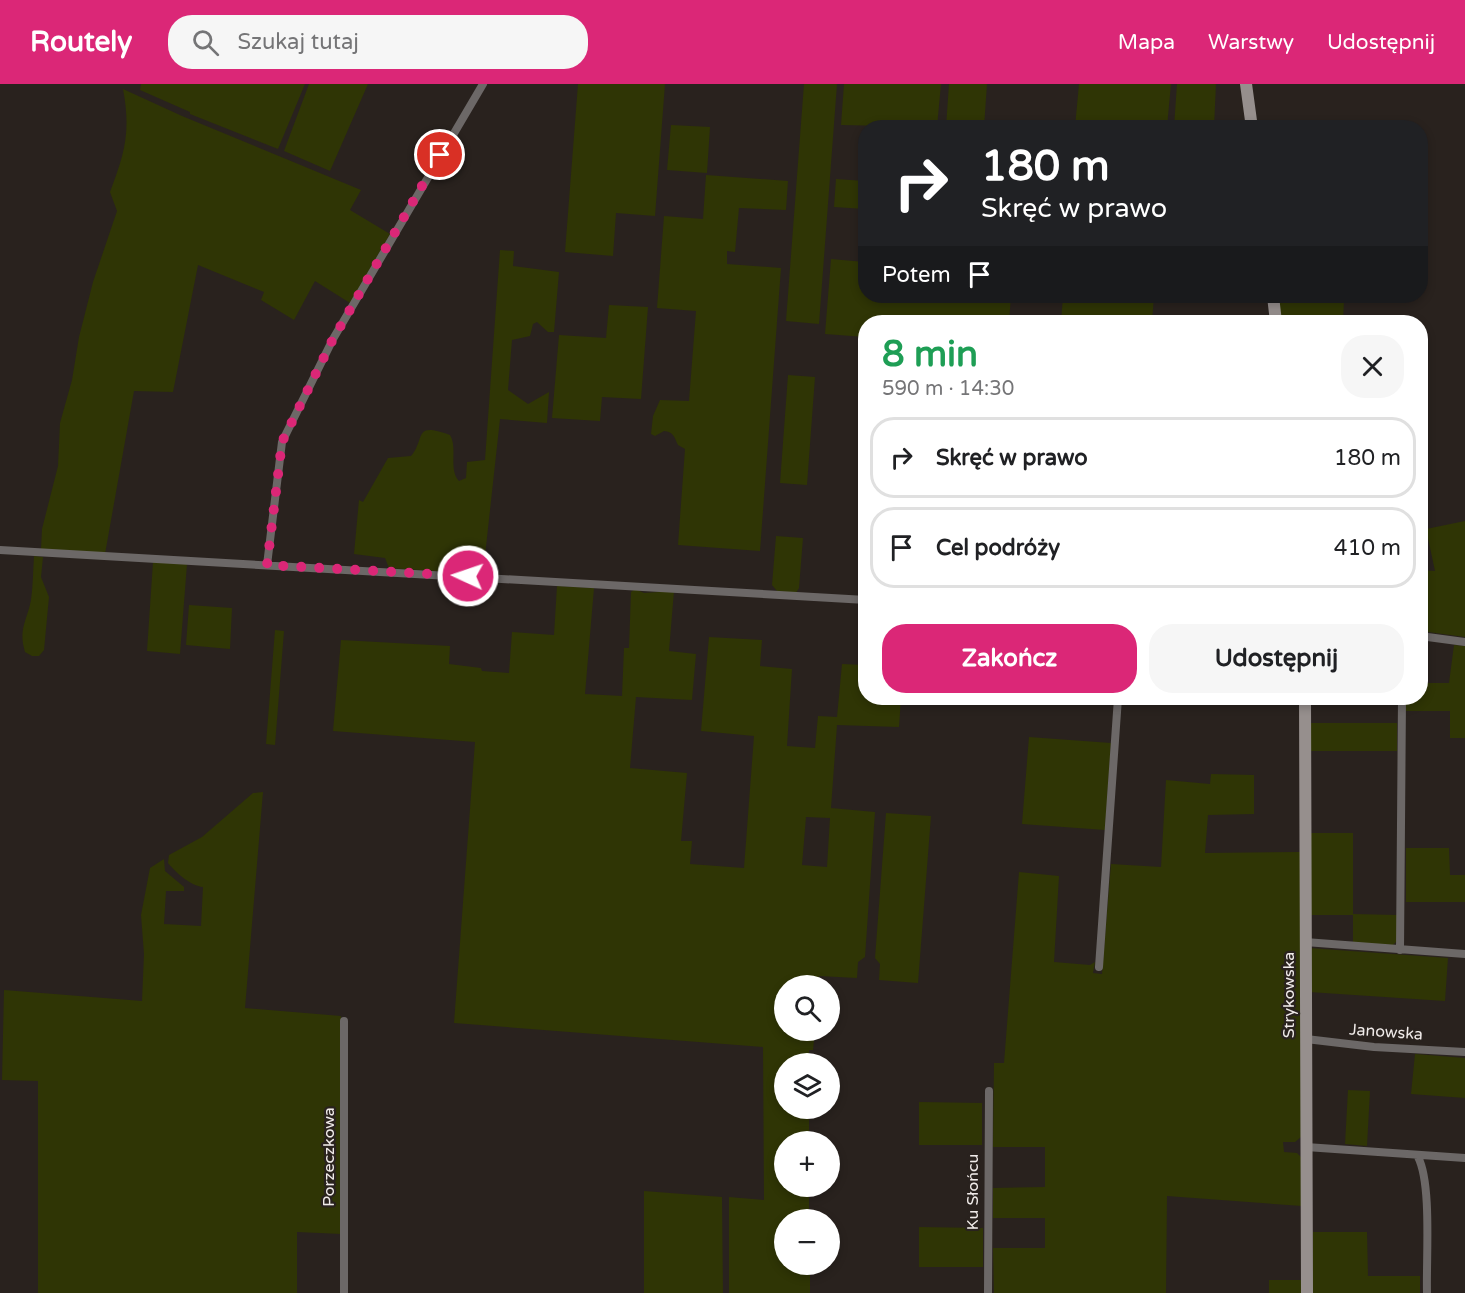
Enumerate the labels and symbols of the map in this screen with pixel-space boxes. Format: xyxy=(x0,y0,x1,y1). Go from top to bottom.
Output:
pin xyxy=(414,129,465,180)
position arrow xyxy=(436,544,500,608)
street label: Strykowska xyxy=(1279,952,1299,1038)
street label: Janowska xyxy=(1349,1019,1423,1045)
street label: Porzeczkowa xyxy=(319,1107,339,1207)
street label: Ku Słońcu xyxy=(963,1154,983,1230)

